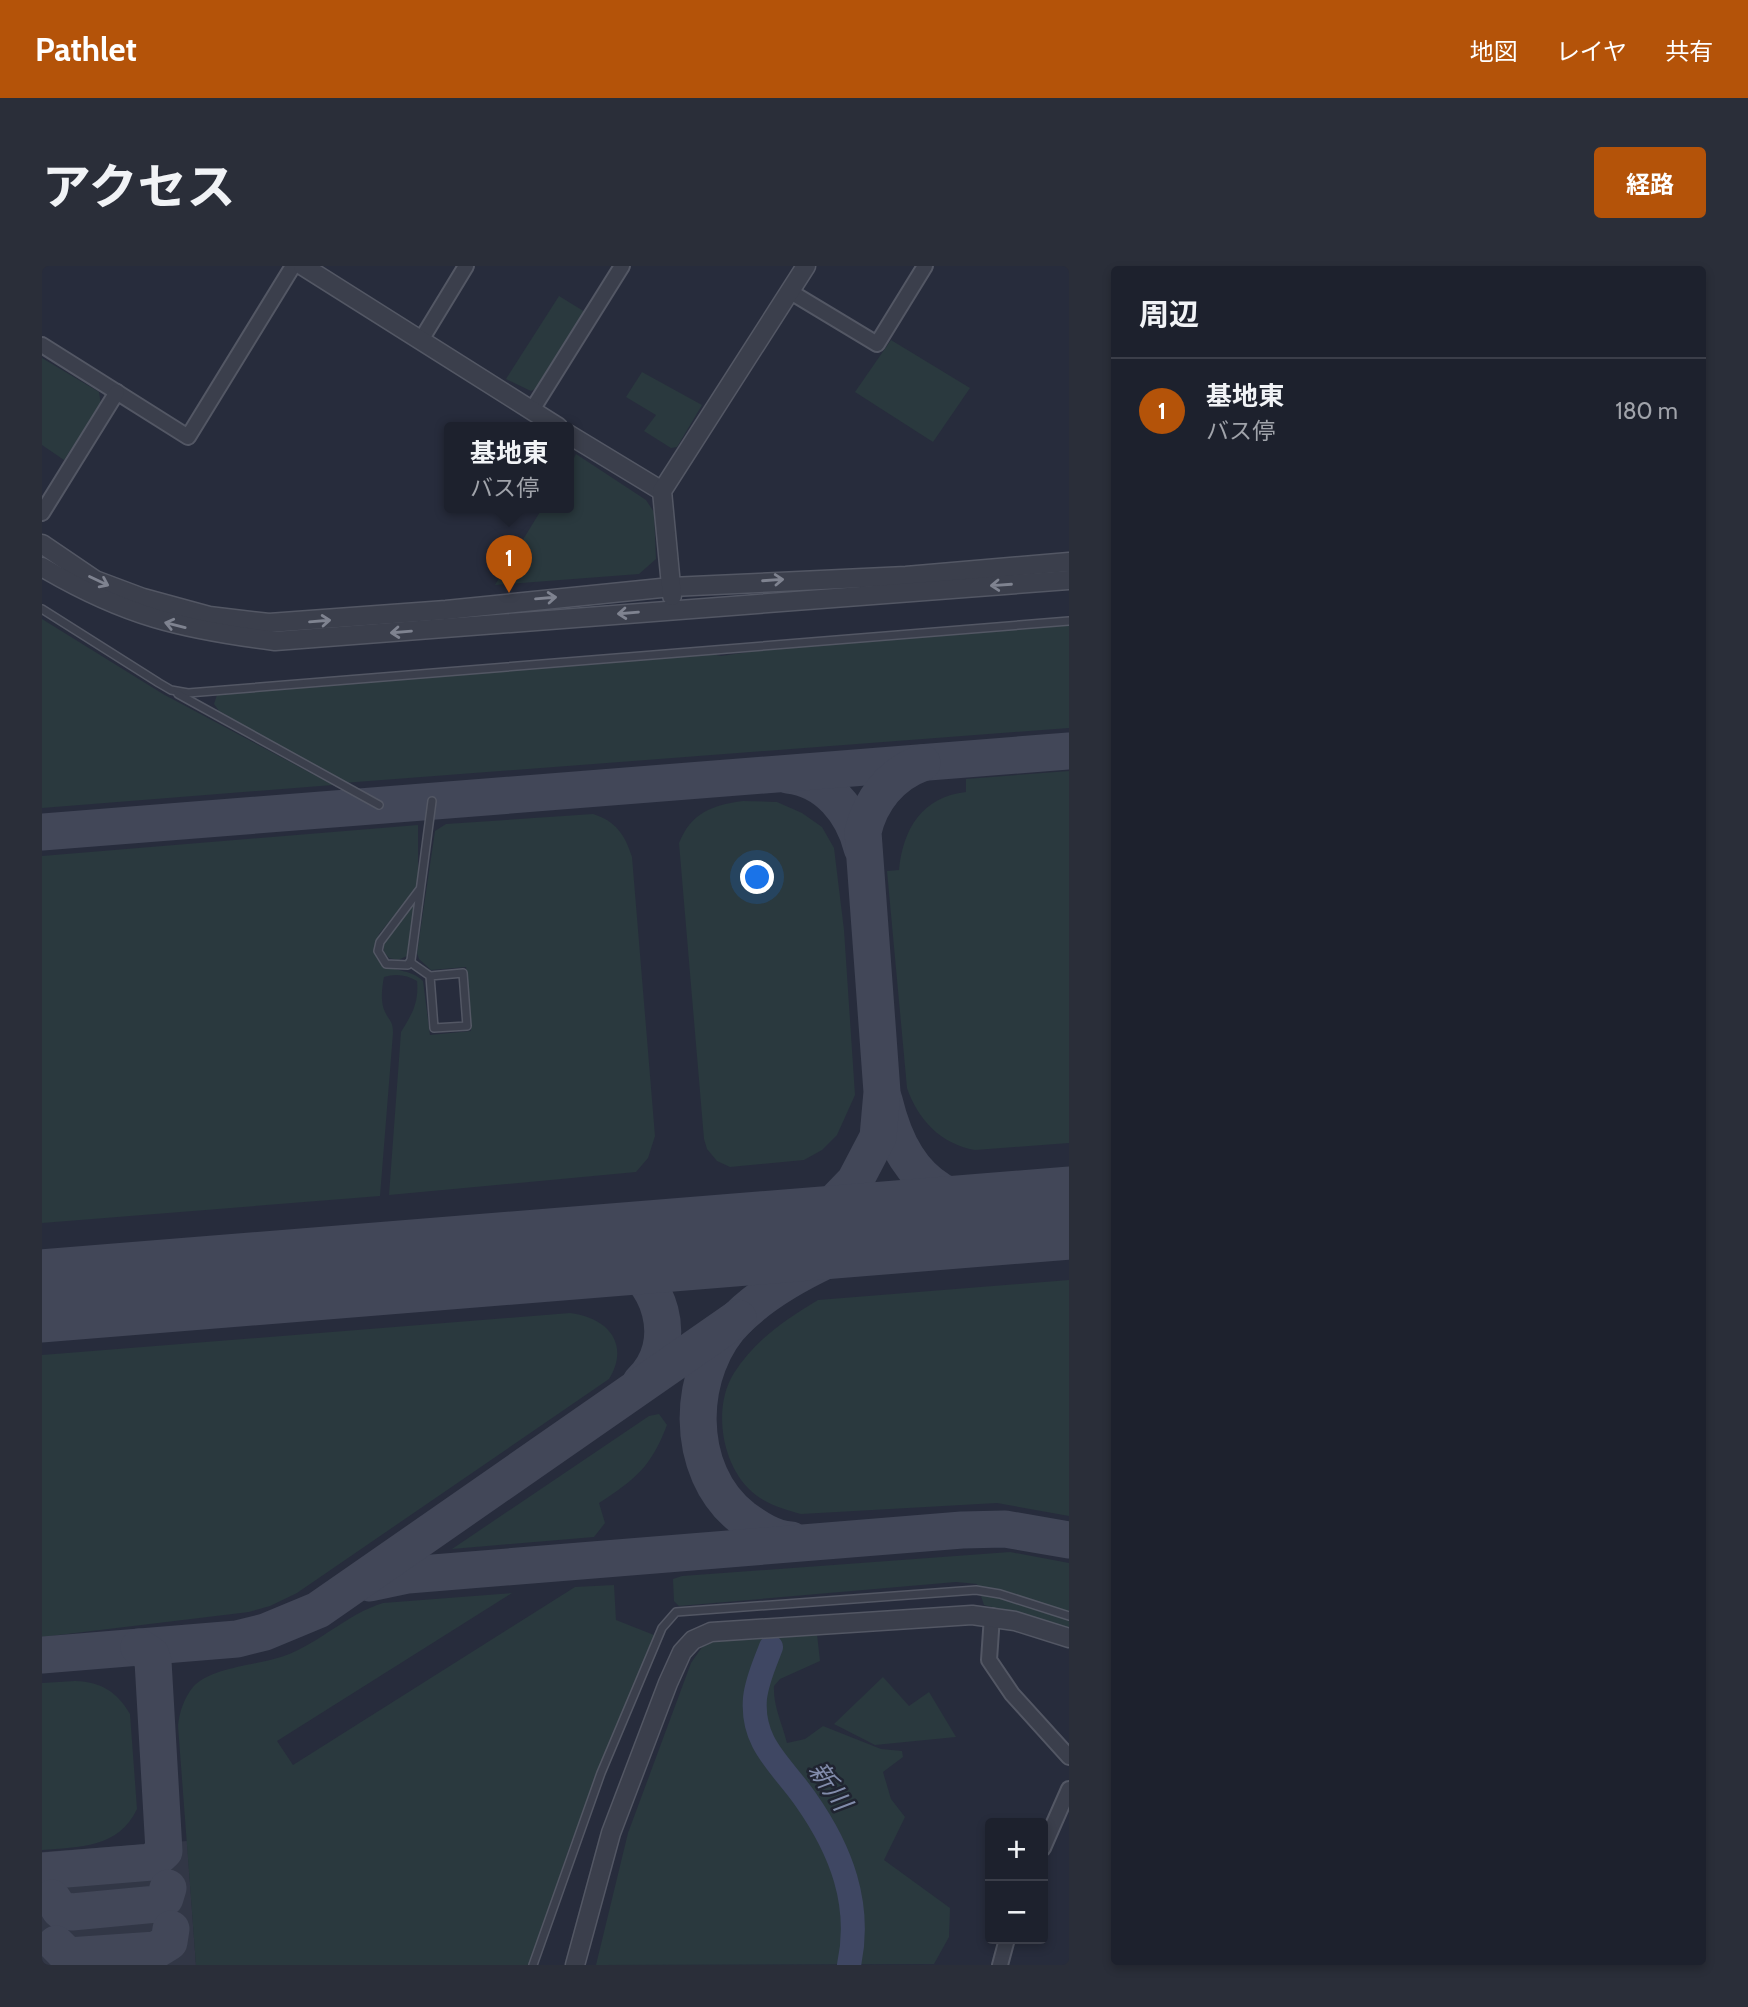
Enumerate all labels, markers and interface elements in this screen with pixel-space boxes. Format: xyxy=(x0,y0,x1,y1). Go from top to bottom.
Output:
text: Pathlet xyxy=(35,29,137,69)
text: 地図 xyxy=(1470,37,1518,66)
text: レイヤ xyxy=(1556,37,1627,66)
text: 共有 xyxy=(1665,37,1713,66)
button: 経路 xyxy=(1594,147,1706,218)
text: アクセス xyxy=(42,157,236,216)
text: 周辺 xyxy=(1139,296,1199,333)
text: 基地東 xyxy=(1206,380,1284,412)
text: 1 xyxy=(1158,397,1166,425)
text: 180 m xyxy=(1615,397,1678,425)
text: バス停 xyxy=(1206,417,1275,445)
popup xyxy=(444,422,574,513)
text: 基地東 xyxy=(470,437,548,469)
text: バス停 xyxy=(470,474,539,502)
pin: 1 xyxy=(486,535,532,593)
one-way arrow xyxy=(761,573,784,586)
one-way arrow xyxy=(88,575,109,588)
one-way arrow xyxy=(990,579,1013,592)
one-way arrow xyxy=(535,592,557,605)
one-way arrow xyxy=(617,607,639,620)
one-way arrow xyxy=(308,614,331,627)
one-way arrow xyxy=(164,618,187,631)
one-way arrow xyxy=(390,626,413,639)
your location xyxy=(740,860,774,894)
water label: 新川 xyxy=(802,1756,860,1819)
map controls xyxy=(985,1818,1048,1944)
button: + xyxy=(985,1818,1048,1881)
button: − xyxy=(985,1881,1048,1944)

